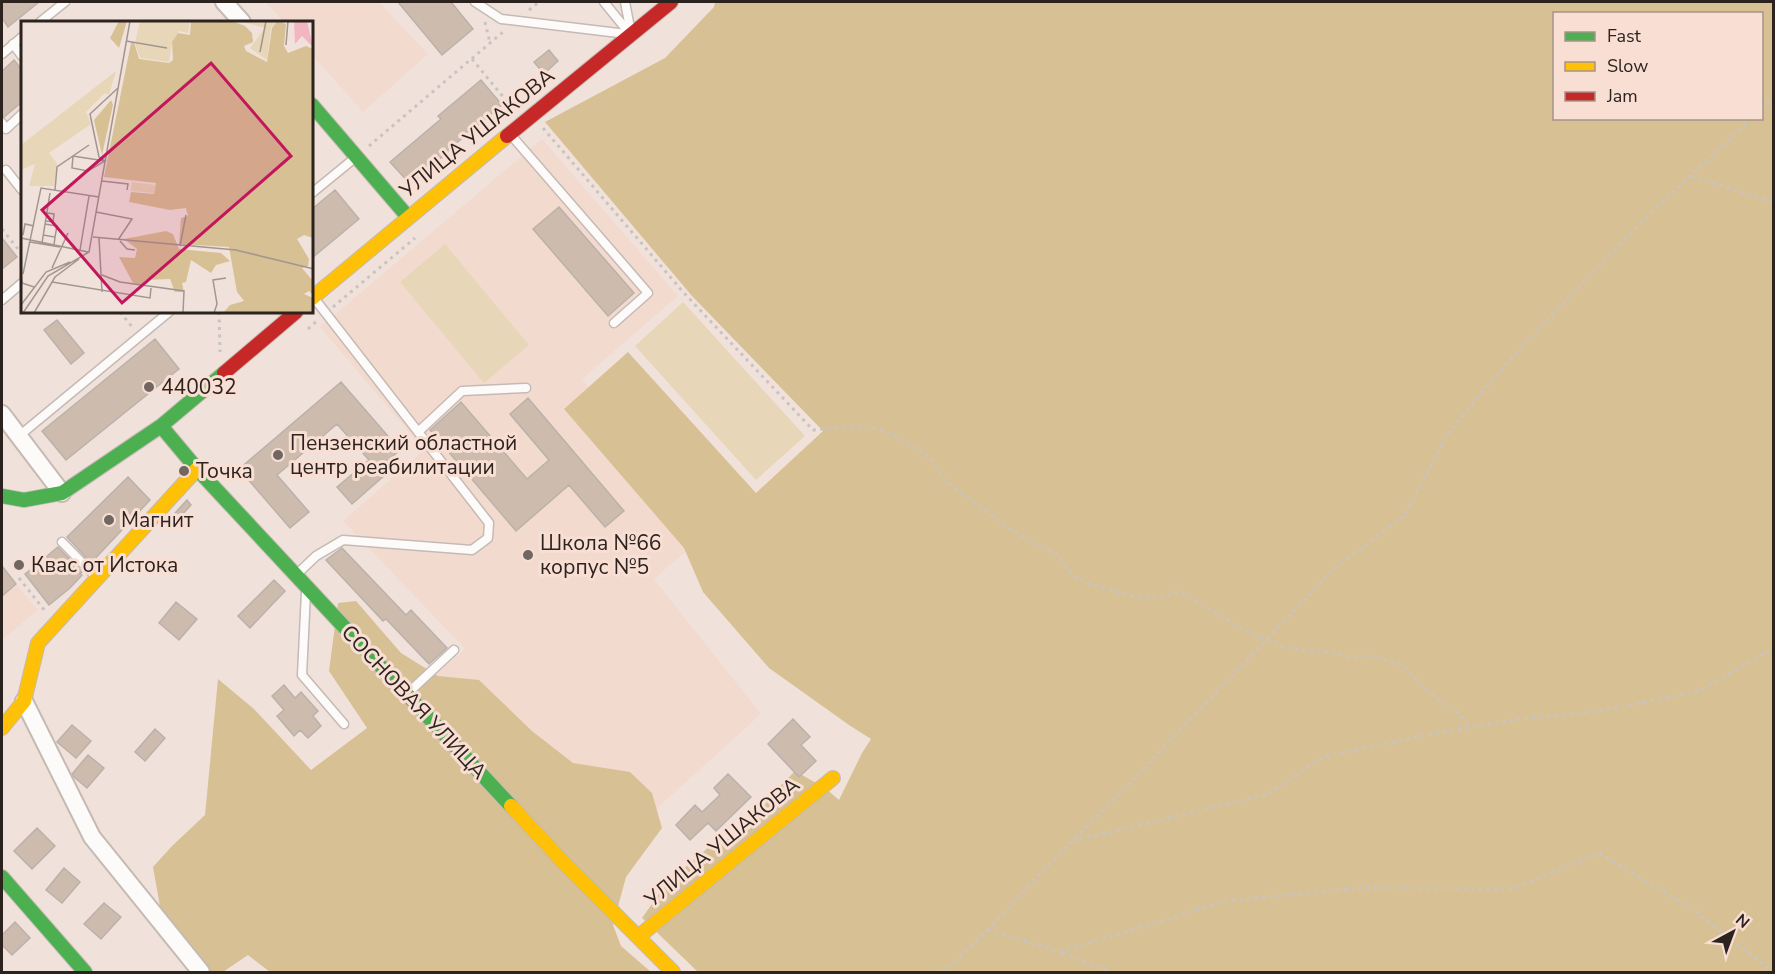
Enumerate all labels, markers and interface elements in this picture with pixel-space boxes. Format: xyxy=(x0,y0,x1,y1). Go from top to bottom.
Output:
legend xyxy=(1553,12,1763,120)
inset map xyxy=(21,21,314,314)
text: Fast xyxy=(1607,24,1642,48)
text: Slow xyxy=(1607,54,1648,78)
street label: УЛИЦА УШАКОВА xyxy=(393,62,560,205)
text: Jam xyxy=(1606,84,1638,108)
place label: 440032 xyxy=(161,373,237,401)
marker: 440032 xyxy=(142,380,156,394)
place label: Пензенский областной центр реабилитации xyxy=(290,429,517,481)
marker: Пензенский областной центр реабилитации xyxy=(271,448,285,462)
place label: Точка xyxy=(196,457,253,485)
marker: Точка xyxy=(177,464,191,478)
place label: Магнит xyxy=(121,506,194,534)
marker: Магнит xyxy=(102,513,116,527)
place label: Школа №66 корпус №5 xyxy=(540,529,661,581)
marker: Школа №66 корпус №5 xyxy=(521,548,535,562)
place label: Квас от Истока xyxy=(31,551,178,579)
marker: Квас от Истока xyxy=(12,558,26,572)
street label: СОСНОВАЯ УЛИЦА xyxy=(335,619,493,785)
street label: УЛИЦА УШАКОВА xyxy=(638,771,805,914)
north arrow xyxy=(1703,902,1763,962)
text: N xyxy=(1730,909,1754,934)

